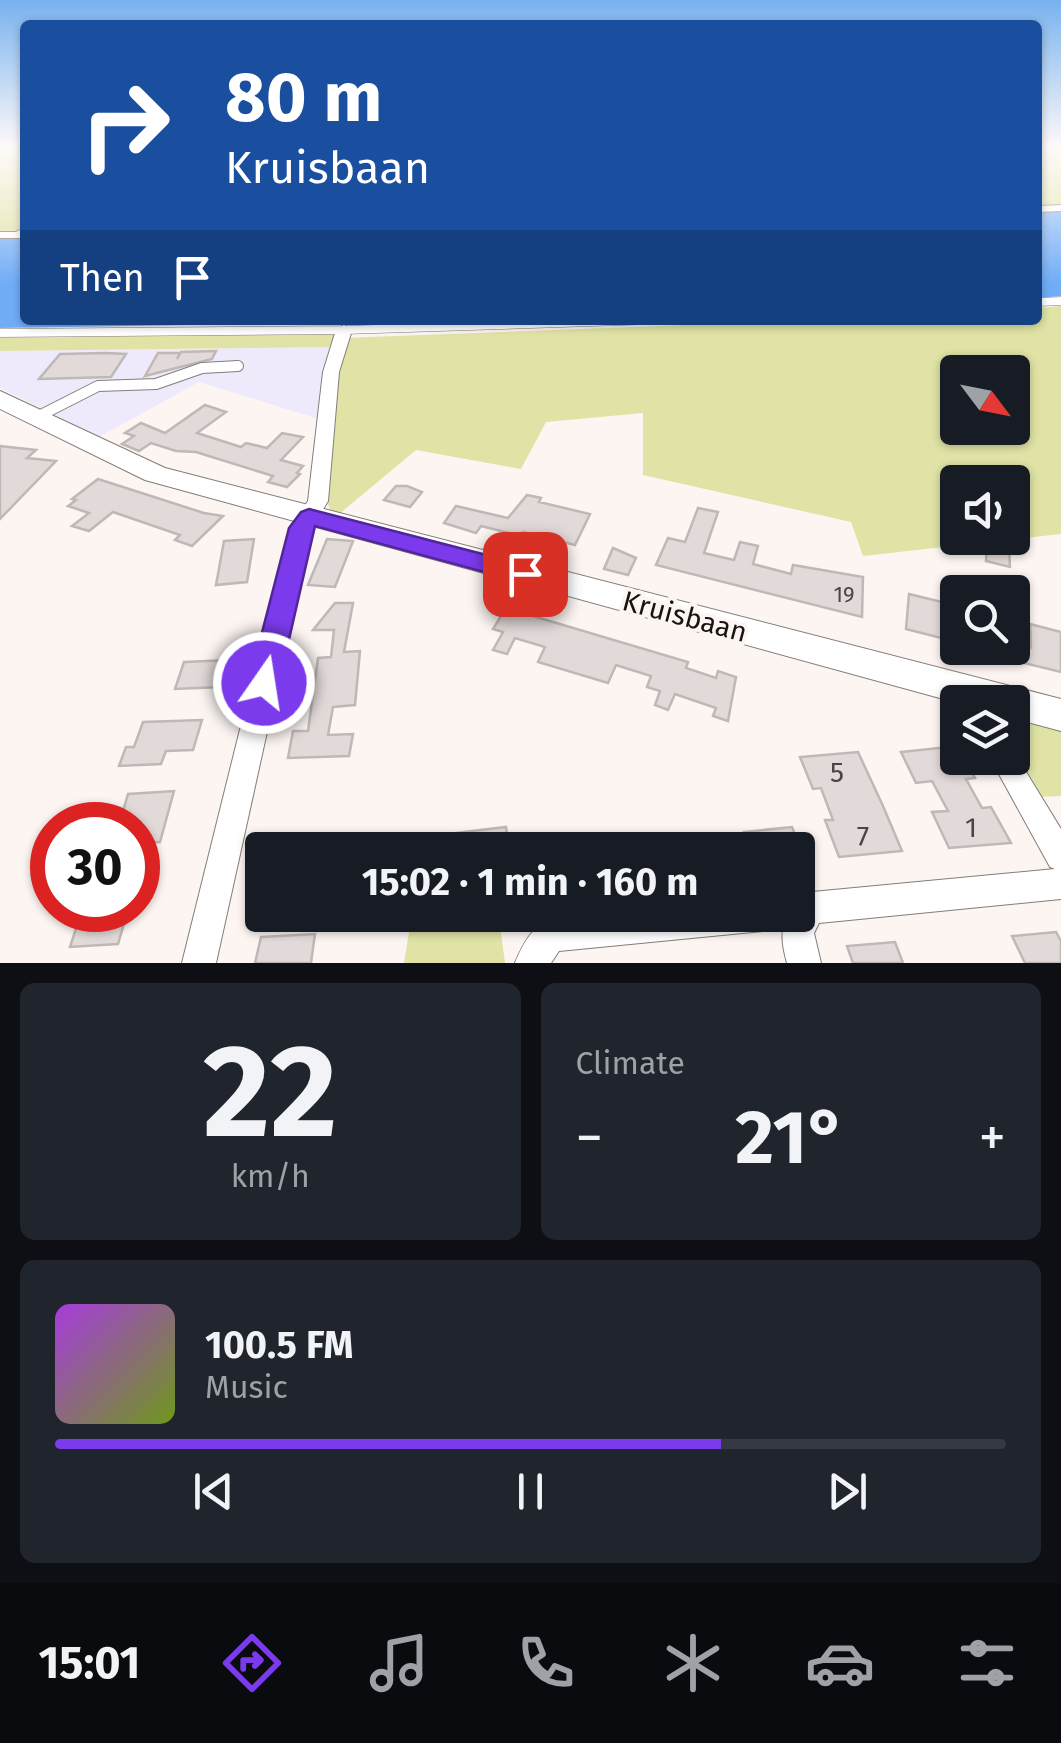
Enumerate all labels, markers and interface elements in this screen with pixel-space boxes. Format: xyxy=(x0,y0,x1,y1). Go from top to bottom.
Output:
text: 80 m xyxy=(225,56,382,140)
icon: right xyxy=(60,60,190,190)
text: Kruisbaan xyxy=(225,141,430,195)
icon: arrive xyxy=(165,250,220,305)
text: Then xyxy=(60,255,145,301)
north arrow xyxy=(940,355,1030,445)
map controls xyxy=(940,355,1030,775)
button: sound xyxy=(940,465,1030,555)
pin xyxy=(483,532,568,617)
icon: arrive xyxy=(498,547,553,602)
button: search xyxy=(940,575,1030,665)
house number: 19 xyxy=(833,581,855,608)
street label: Kruisbaan xyxy=(619,584,751,649)
position arrow xyxy=(212,631,316,735)
button: layers xyxy=(940,685,1030,775)
house number: 5 xyxy=(830,756,844,789)
speed limit sign: 30 xyxy=(30,802,160,932)
house number: 1 xyxy=(965,811,977,844)
house number: 7 xyxy=(857,820,869,853)
text: 15:02 · 1 min · 160 m xyxy=(362,859,698,905)
text: 22 xyxy=(203,1014,337,1170)
text: Climate xyxy=(576,1044,685,1082)
text: 21° xyxy=(735,1093,846,1183)
text: − xyxy=(576,1105,603,1171)
text: + xyxy=(979,1105,1006,1171)
text: km/h xyxy=(231,1157,310,1195)
text: 100.5 FM xyxy=(205,1322,353,1368)
text: Music xyxy=(205,1368,288,1406)
icon: previous xyxy=(186,1464,241,1519)
icon: pause xyxy=(503,1464,558,1519)
icon: next xyxy=(820,1464,875,1519)
icon: directions xyxy=(217,1628,287,1698)
icon: music xyxy=(364,1628,434,1698)
icon: phone xyxy=(511,1628,581,1698)
icon: climate xyxy=(658,1628,728,1698)
icon: car xyxy=(805,1628,875,1698)
icon: filters xyxy=(952,1628,1022,1698)
text: 15:01 xyxy=(38,1636,141,1690)

